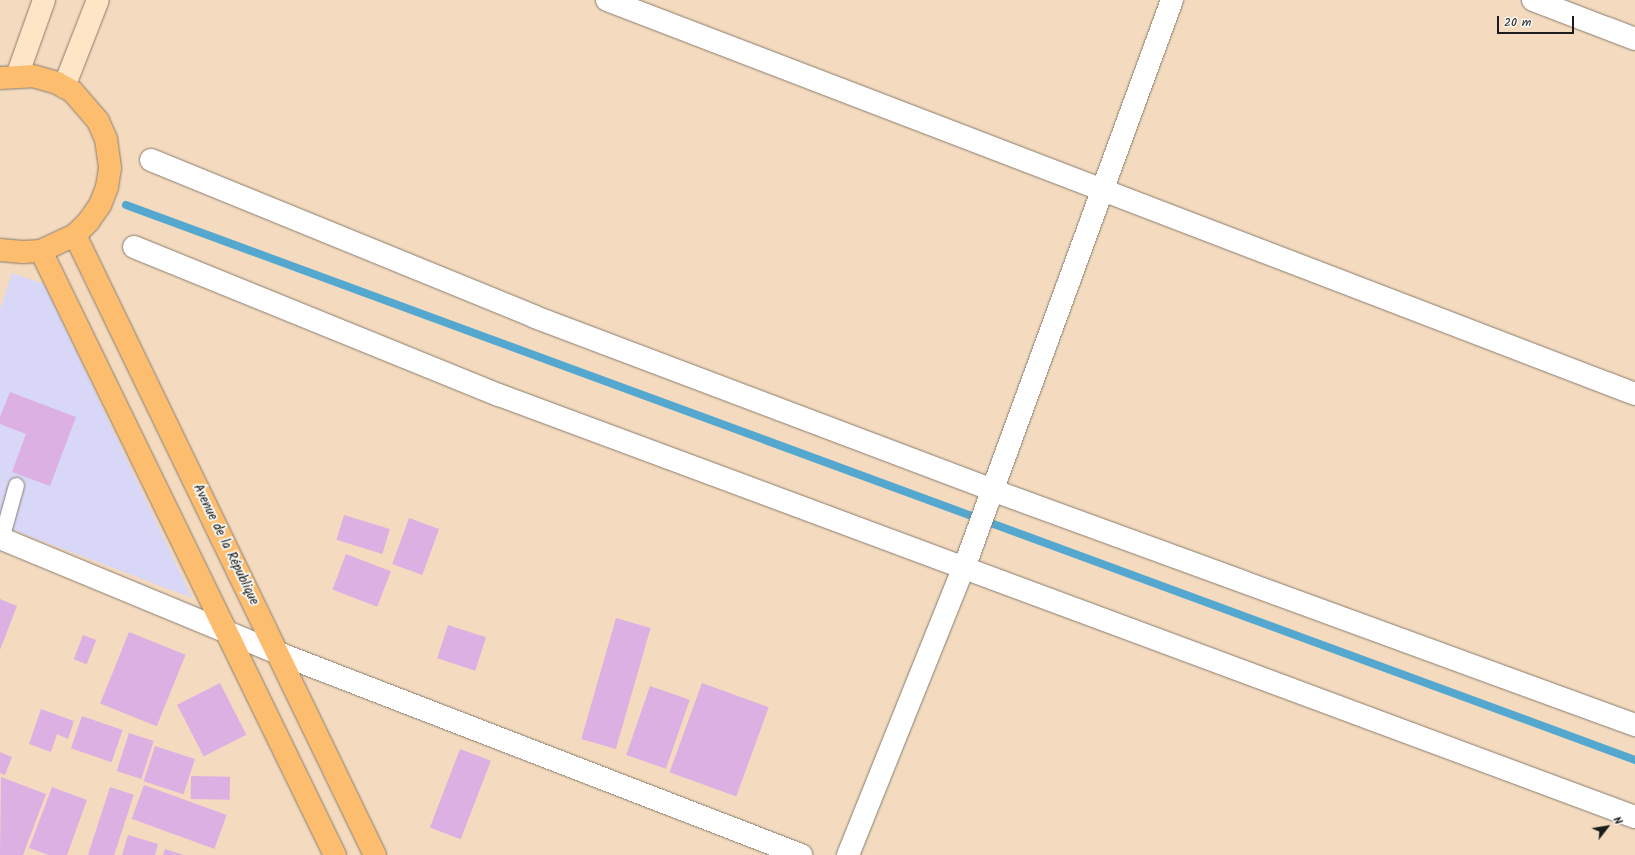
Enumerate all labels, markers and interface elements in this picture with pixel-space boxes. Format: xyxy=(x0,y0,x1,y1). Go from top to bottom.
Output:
scale bar xyxy=(1499,8,1576,34)
text: 20 m xyxy=(1504,13,1531,32)
street label: Avenue de la République xyxy=(189,482,261,608)
north arrow xyxy=(1587,807,1627,847)
text: N xyxy=(1608,813,1627,828)

